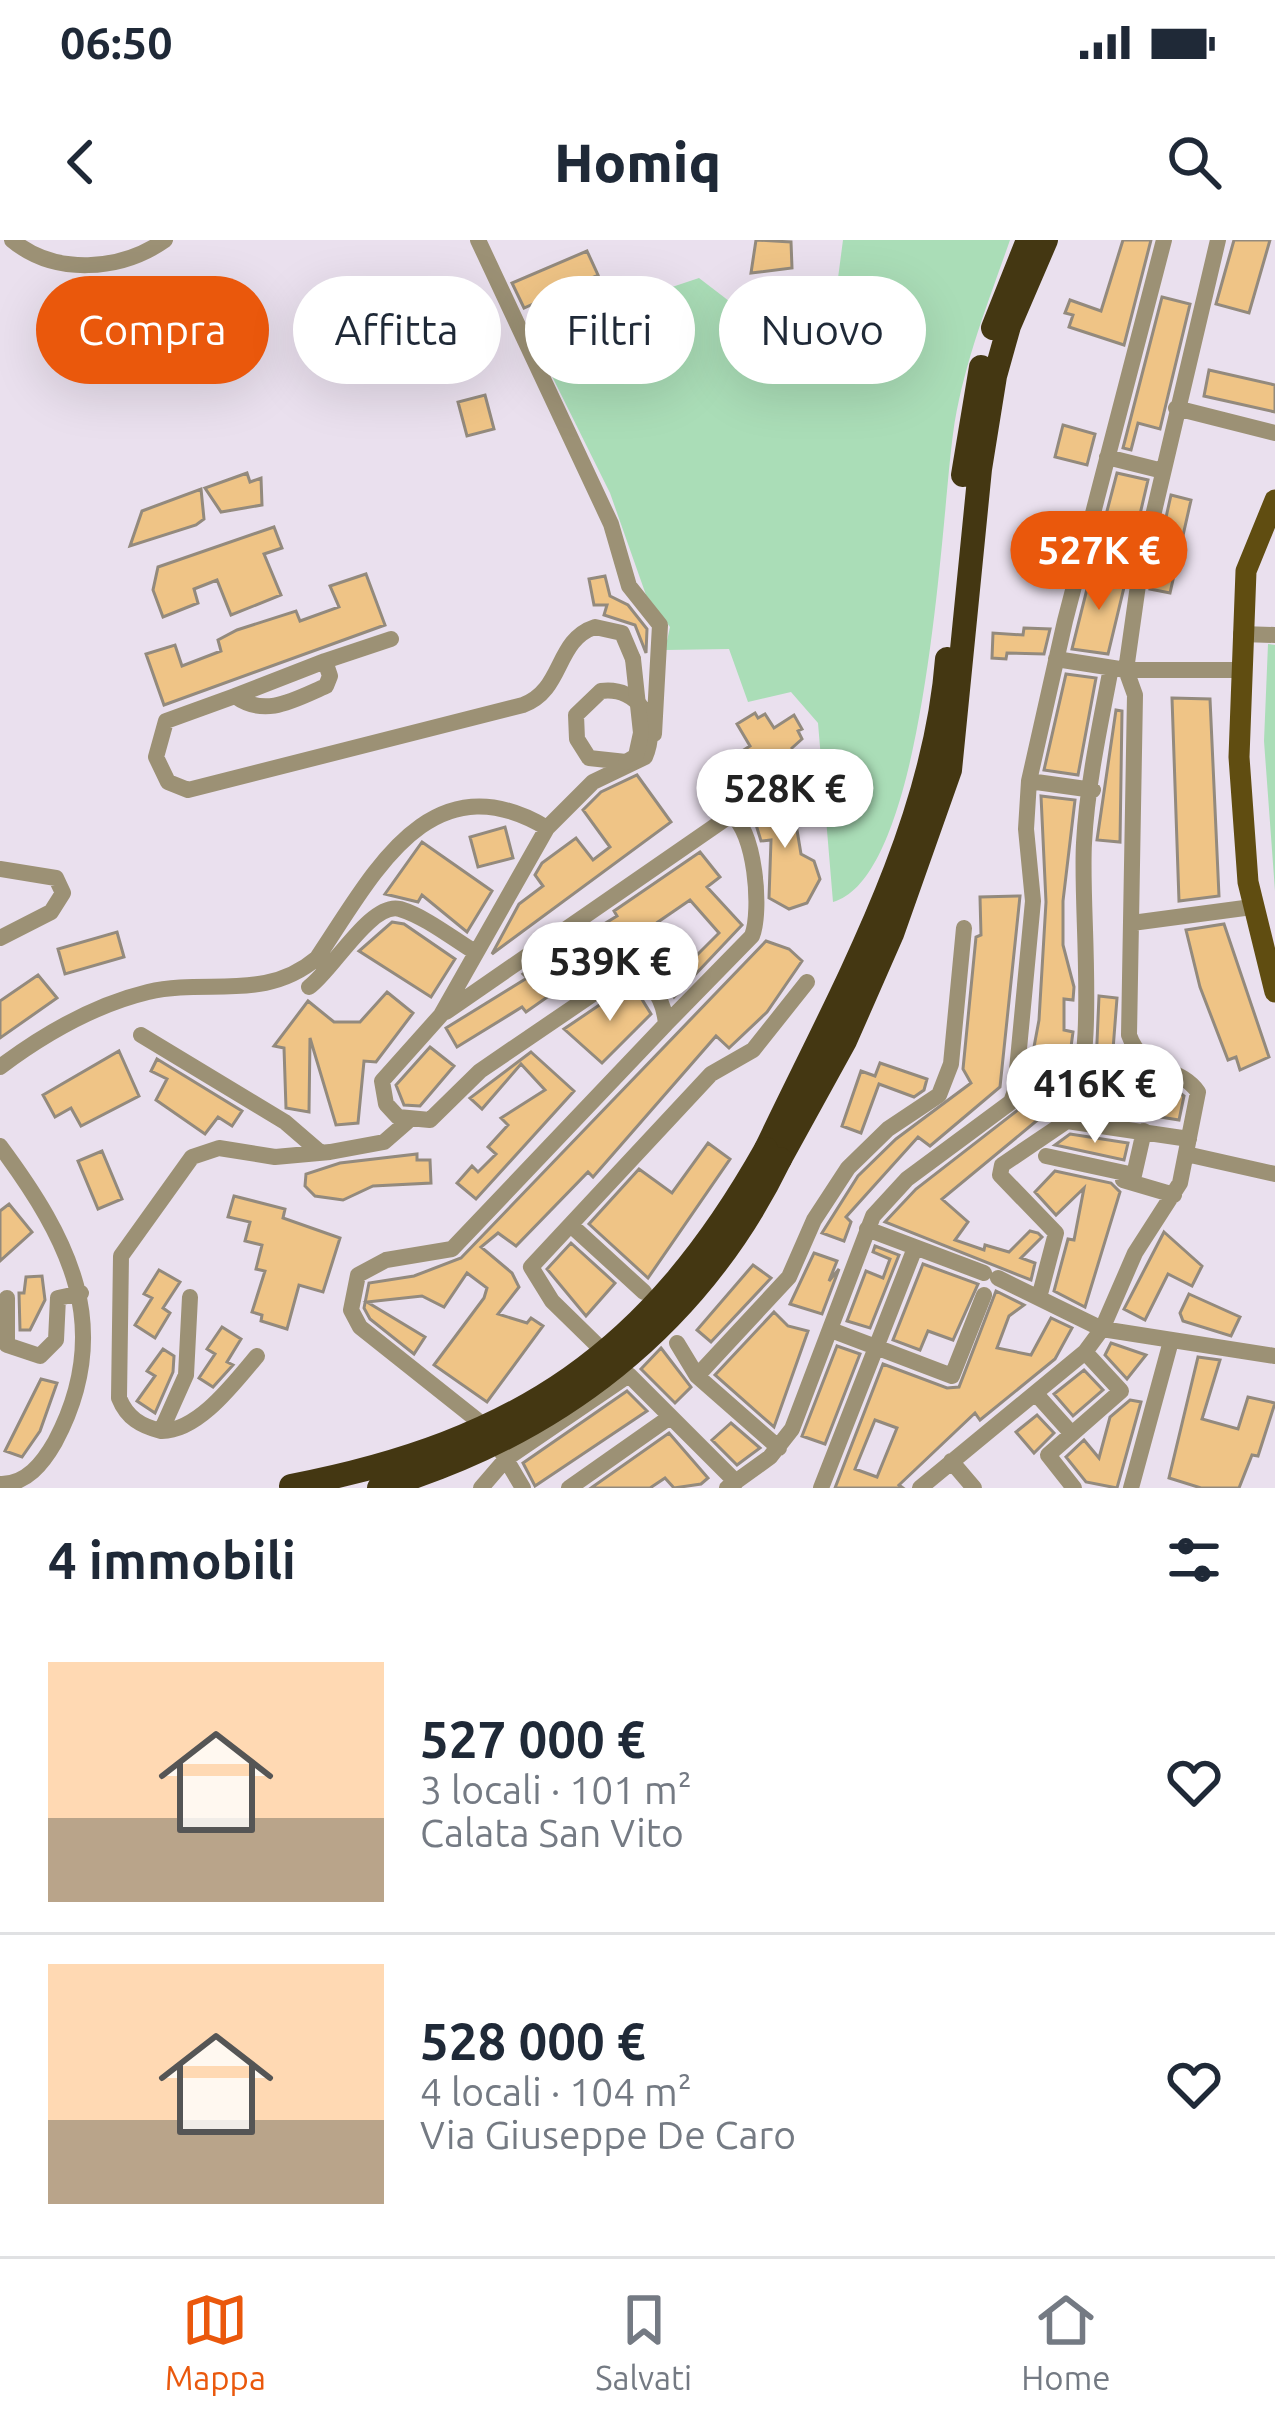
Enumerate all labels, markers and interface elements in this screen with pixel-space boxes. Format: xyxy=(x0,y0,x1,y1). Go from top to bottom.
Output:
text: 06:50 xyxy=(60,17,173,68)
icon: back xyxy=(48,129,114,195)
icon: search xyxy=(1161,129,1227,195)
text: Homiq xyxy=(554,132,721,192)
chip: Compra xyxy=(36,276,269,384)
chip: Affitta xyxy=(293,276,501,384)
chip: Filtri xyxy=(525,276,695,384)
chip: Nuovo xyxy=(719,276,926,384)
pin: 527K € xyxy=(1001,511,1197,613)
text: 527K € xyxy=(1037,528,1161,571)
pin: 528K € xyxy=(687,749,883,851)
text: 528K € xyxy=(723,766,847,809)
pin: 539K € xyxy=(512,922,708,1024)
text: 539K € xyxy=(548,939,672,982)
pin: 416K € xyxy=(997,1044,1193,1146)
text: 416K € xyxy=(1033,1061,1157,1104)
icon: filters xyxy=(1161,1527,1227,1593)
text: 4 immobili xyxy=(48,1531,296,1589)
icon: home xyxy=(144,1710,288,1854)
text: 527 000 € xyxy=(420,1710,646,1768)
icon: heart xyxy=(1161,1749,1227,1815)
text: 3 locali · 101 m² xyxy=(420,1768,692,1811)
text: Calata San Vito xyxy=(420,1811,684,1854)
icon: home xyxy=(144,2012,288,2156)
text: 528 000 € xyxy=(420,2012,646,2070)
icon: heart xyxy=(1161,2051,1227,2117)
text: 4 locali · 104 m² xyxy=(420,2070,692,2113)
text: Via Giuseppe De Caro xyxy=(420,2113,796,2156)
tab: Mappa xyxy=(165,2287,266,2396)
tab: Salvati xyxy=(595,2287,692,2396)
tab: Home xyxy=(1021,2287,1110,2396)

